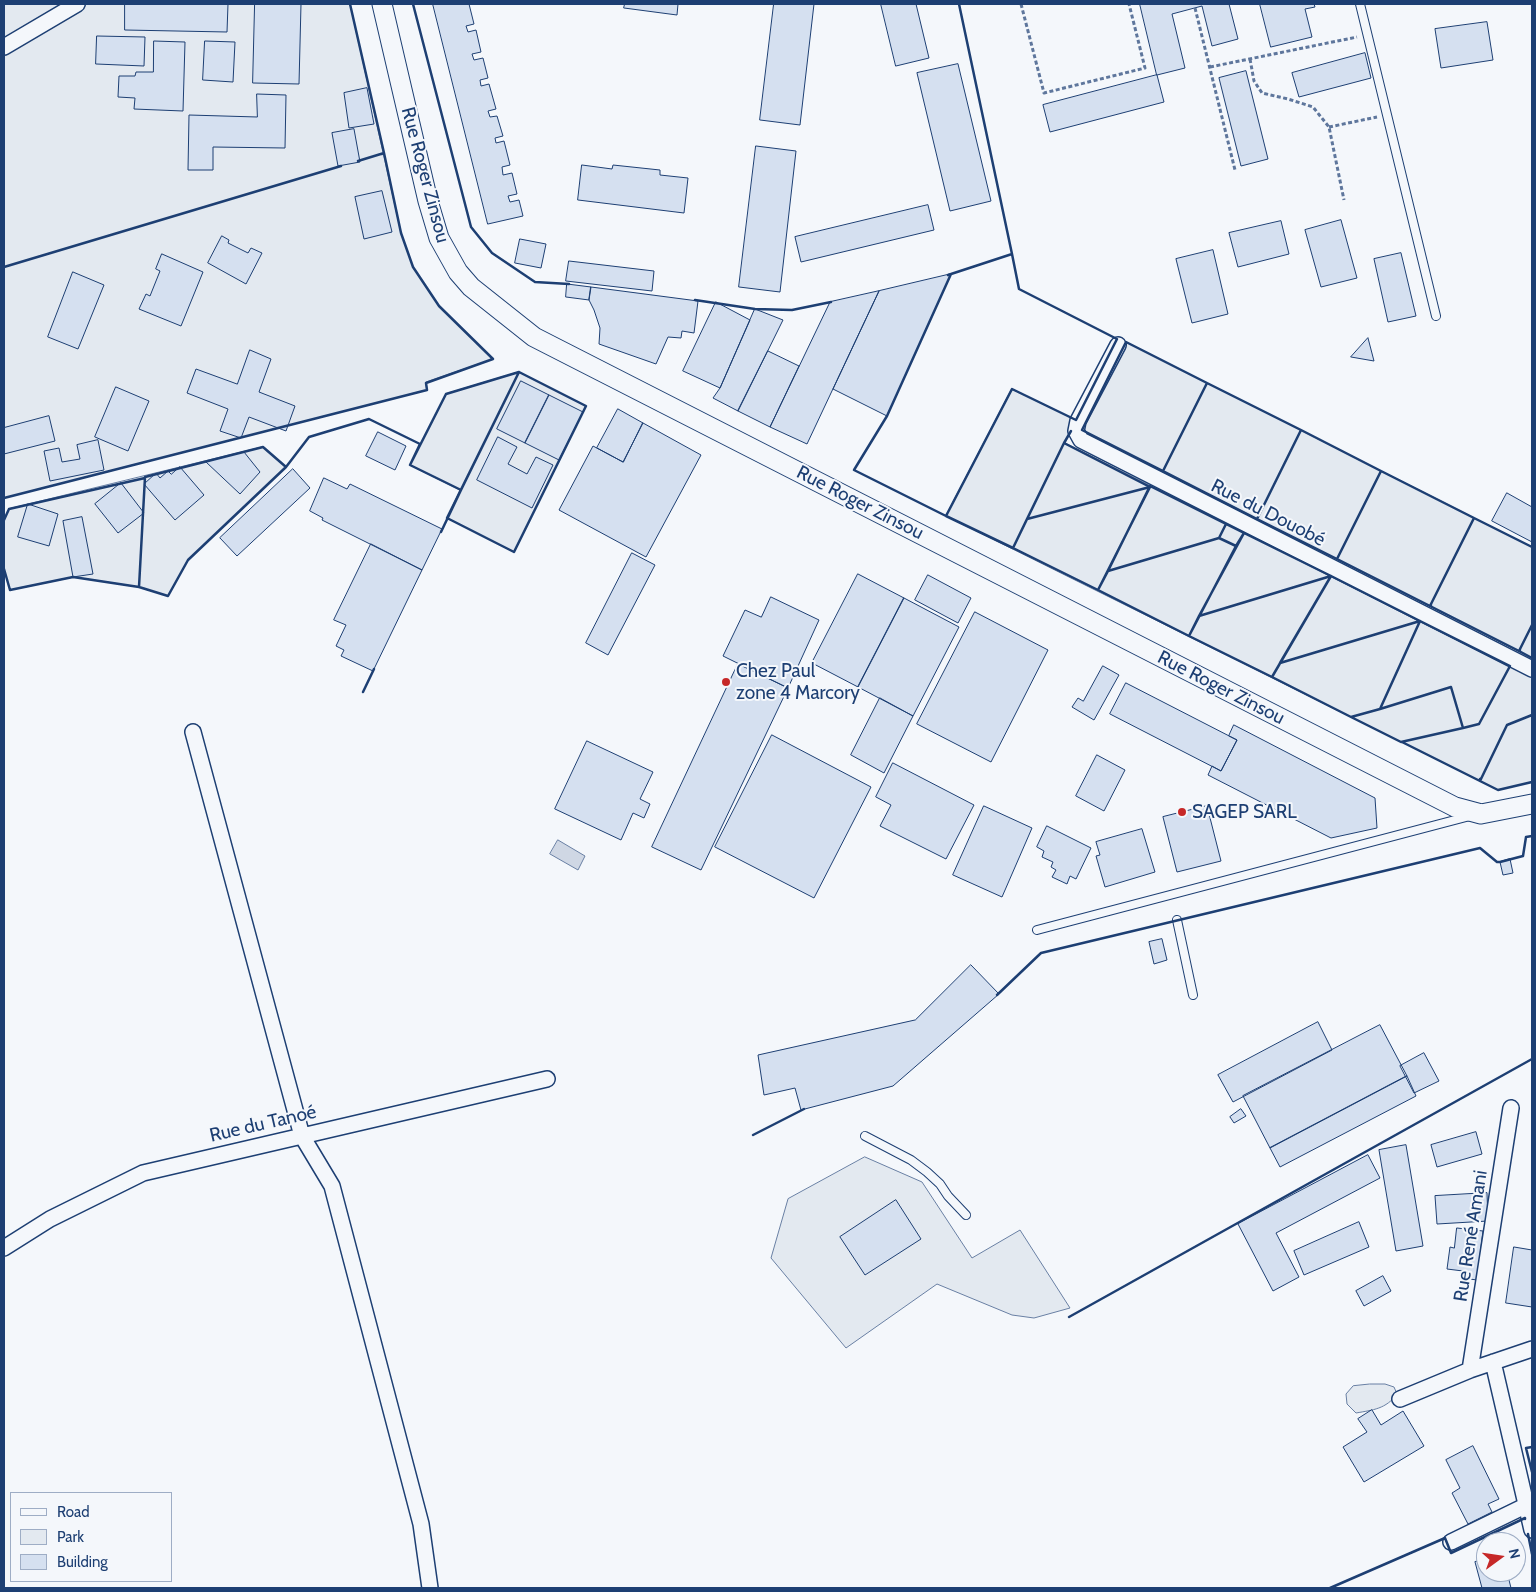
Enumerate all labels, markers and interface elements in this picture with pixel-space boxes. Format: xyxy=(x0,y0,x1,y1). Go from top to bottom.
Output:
street label: Rue Roger Zinsou xyxy=(396,105,454,245)
street label: Rue Roger Zinsou xyxy=(793,461,927,545)
street label: Rue du Douobé xyxy=(1207,475,1329,551)
street label: Rue Roger Zinsou xyxy=(1154,646,1288,730)
place label: Chez Paul zone 4 Marcory xyxy=(736,660,860,704)
marker: Chez Paul zone 4 Marcory xyxy=(720,676,732,688)
place label: SAGEP SARL xyxy=(1192,801,1297,823)
marker: SAGEP SARL xyxy=(1176,806,1188,818)
street label: Rue du Tanoé xyxy=(207,1101,319,1147)
street label: Rue René Amani xyxy=(1449,1169,1493,1303)
legend xyxy=(10,1492,172,1582)
text: Road xyxy=(57,1503,90,1521)
text: Park xyxy=(57,1528,84,1546)
north arrow xyxy=(1476,1532,1526,1582)
text: N xyxy=(1505,1547,1525,1561)
text: Building xyxy=(57,1553,108,1571)

